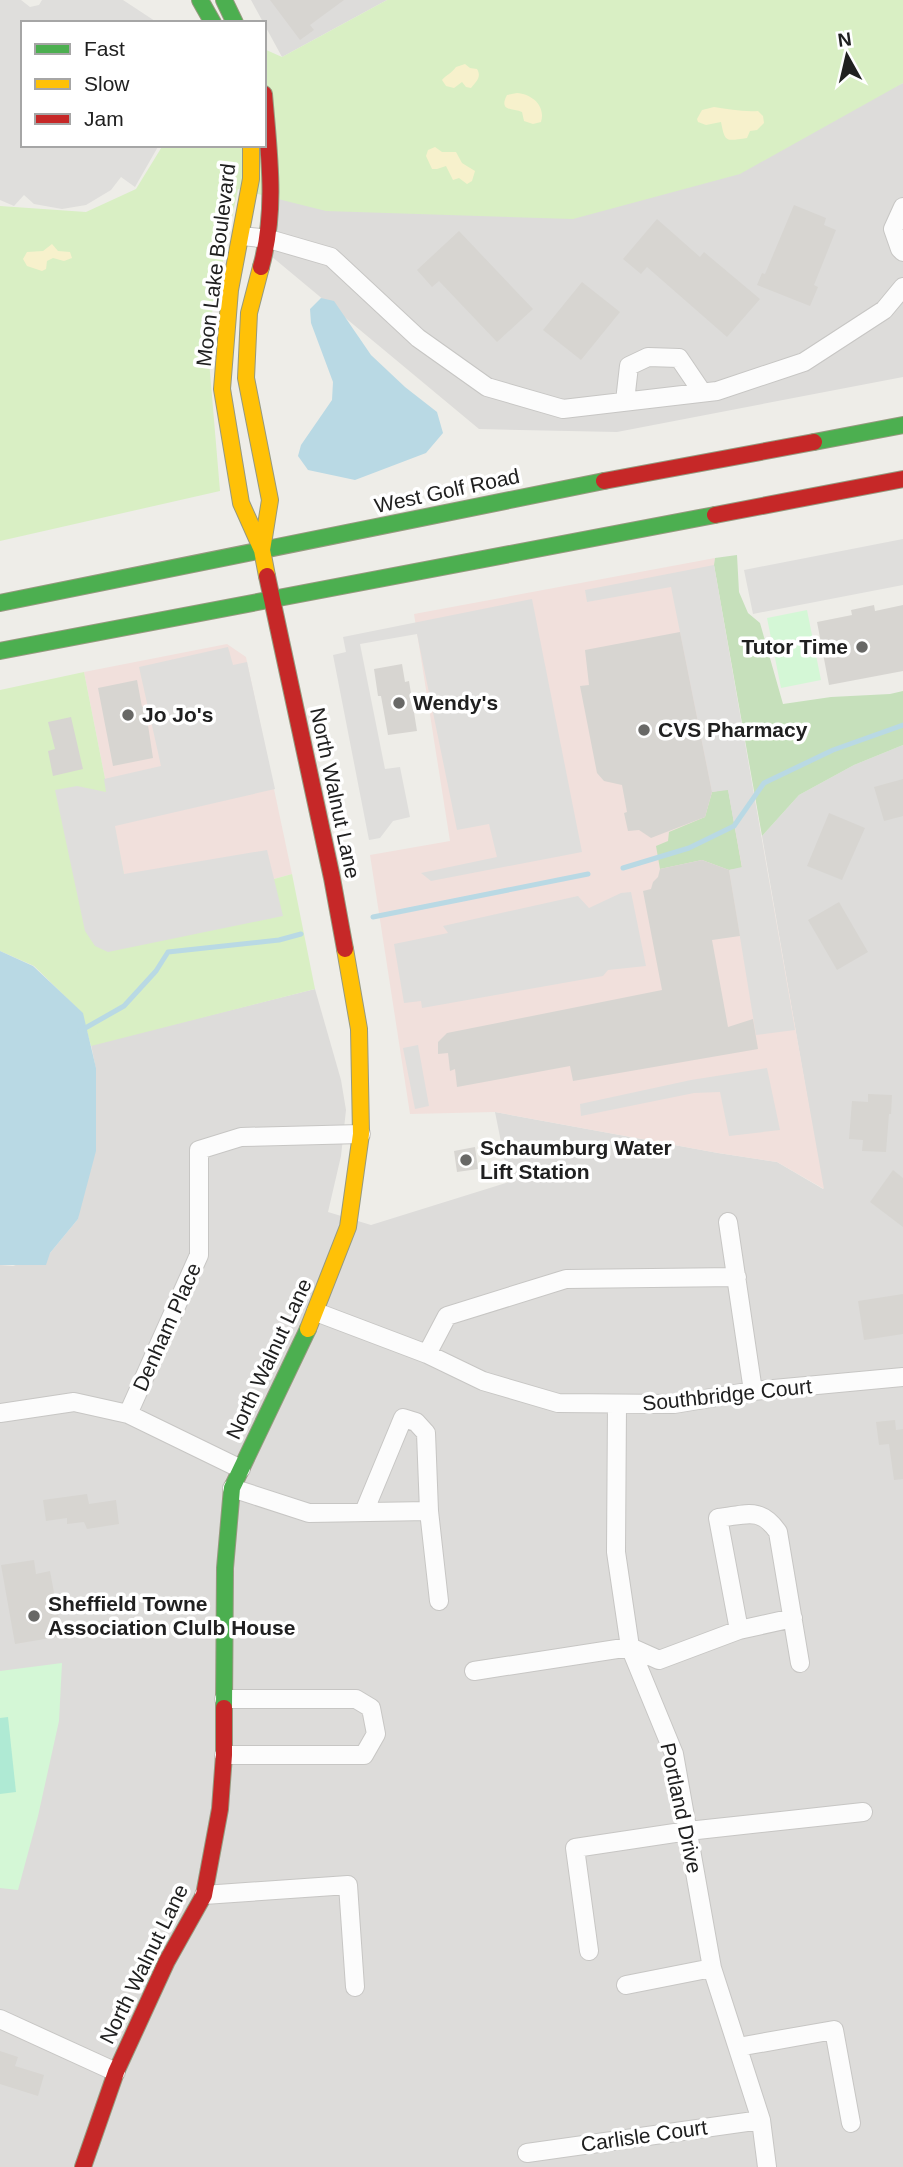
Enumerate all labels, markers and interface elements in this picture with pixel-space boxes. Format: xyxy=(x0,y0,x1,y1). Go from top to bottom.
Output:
legend xyxy=(21,21,266,147)
north arrow xyxy=(812,21,882,91)
text: N xyxy=(836,28,853,51)
text: Fast xyxy=(84,37,125,60)
text: Slow xyxy=(84,72,130,95)
text: Jam xyxy=(84,107,124,130)
street label: Moon Lake Boulevard xyxy=(192,162,239,368)
street label: West Golf Road xyxy=(372,464,522,517)
place label: Tutor Time xyxy=(741,635,848,658)
marker: Tutor Time xyxy=(854,639,870,655)
place label: Wendy's xyxy=(413,691,498,714)
marker: Wendy's xyxy=(391,695,407,711)
place label: Jo Jo's xyxy=(142,703,214,726)
street label: North Walnut Lane xyxy=(306,705,365,881)
marker: Jo Jo's xyxy=(120,707,136,723)
place label: CVS Pharmacy xyxy=(658,718,808,741)
marker: CVS Pharmacy xyxy=(636,722,652,738)
place label: Schaumburg Water Lift Station xyxy=(480,1136,672,1183)
marker: Schaumburg Water Lift Station xyxy=(458,1152,474,1168)
street label: Denham Place xyxy=(128,1259,205,1394)
street label: North Walnut Lane xyxy=(221,1275,316,1443)
street label: Southbridge Court xyxy=(641,1374,813,1415)
place label: Sheffield Towne Association Clulb House xyxy=(48,1592,295,1639)
marker: Sheffield Towne Association Clulb House xyxy=(26,1608,42,1624)
street label: Portland Drive xyxy=(656,1740,707,1875)
street label: North Walnut Lane xyxy=(95,1880,192,2047)
street label: Carlisle Court xyxy=(579,2115,709,2156)

